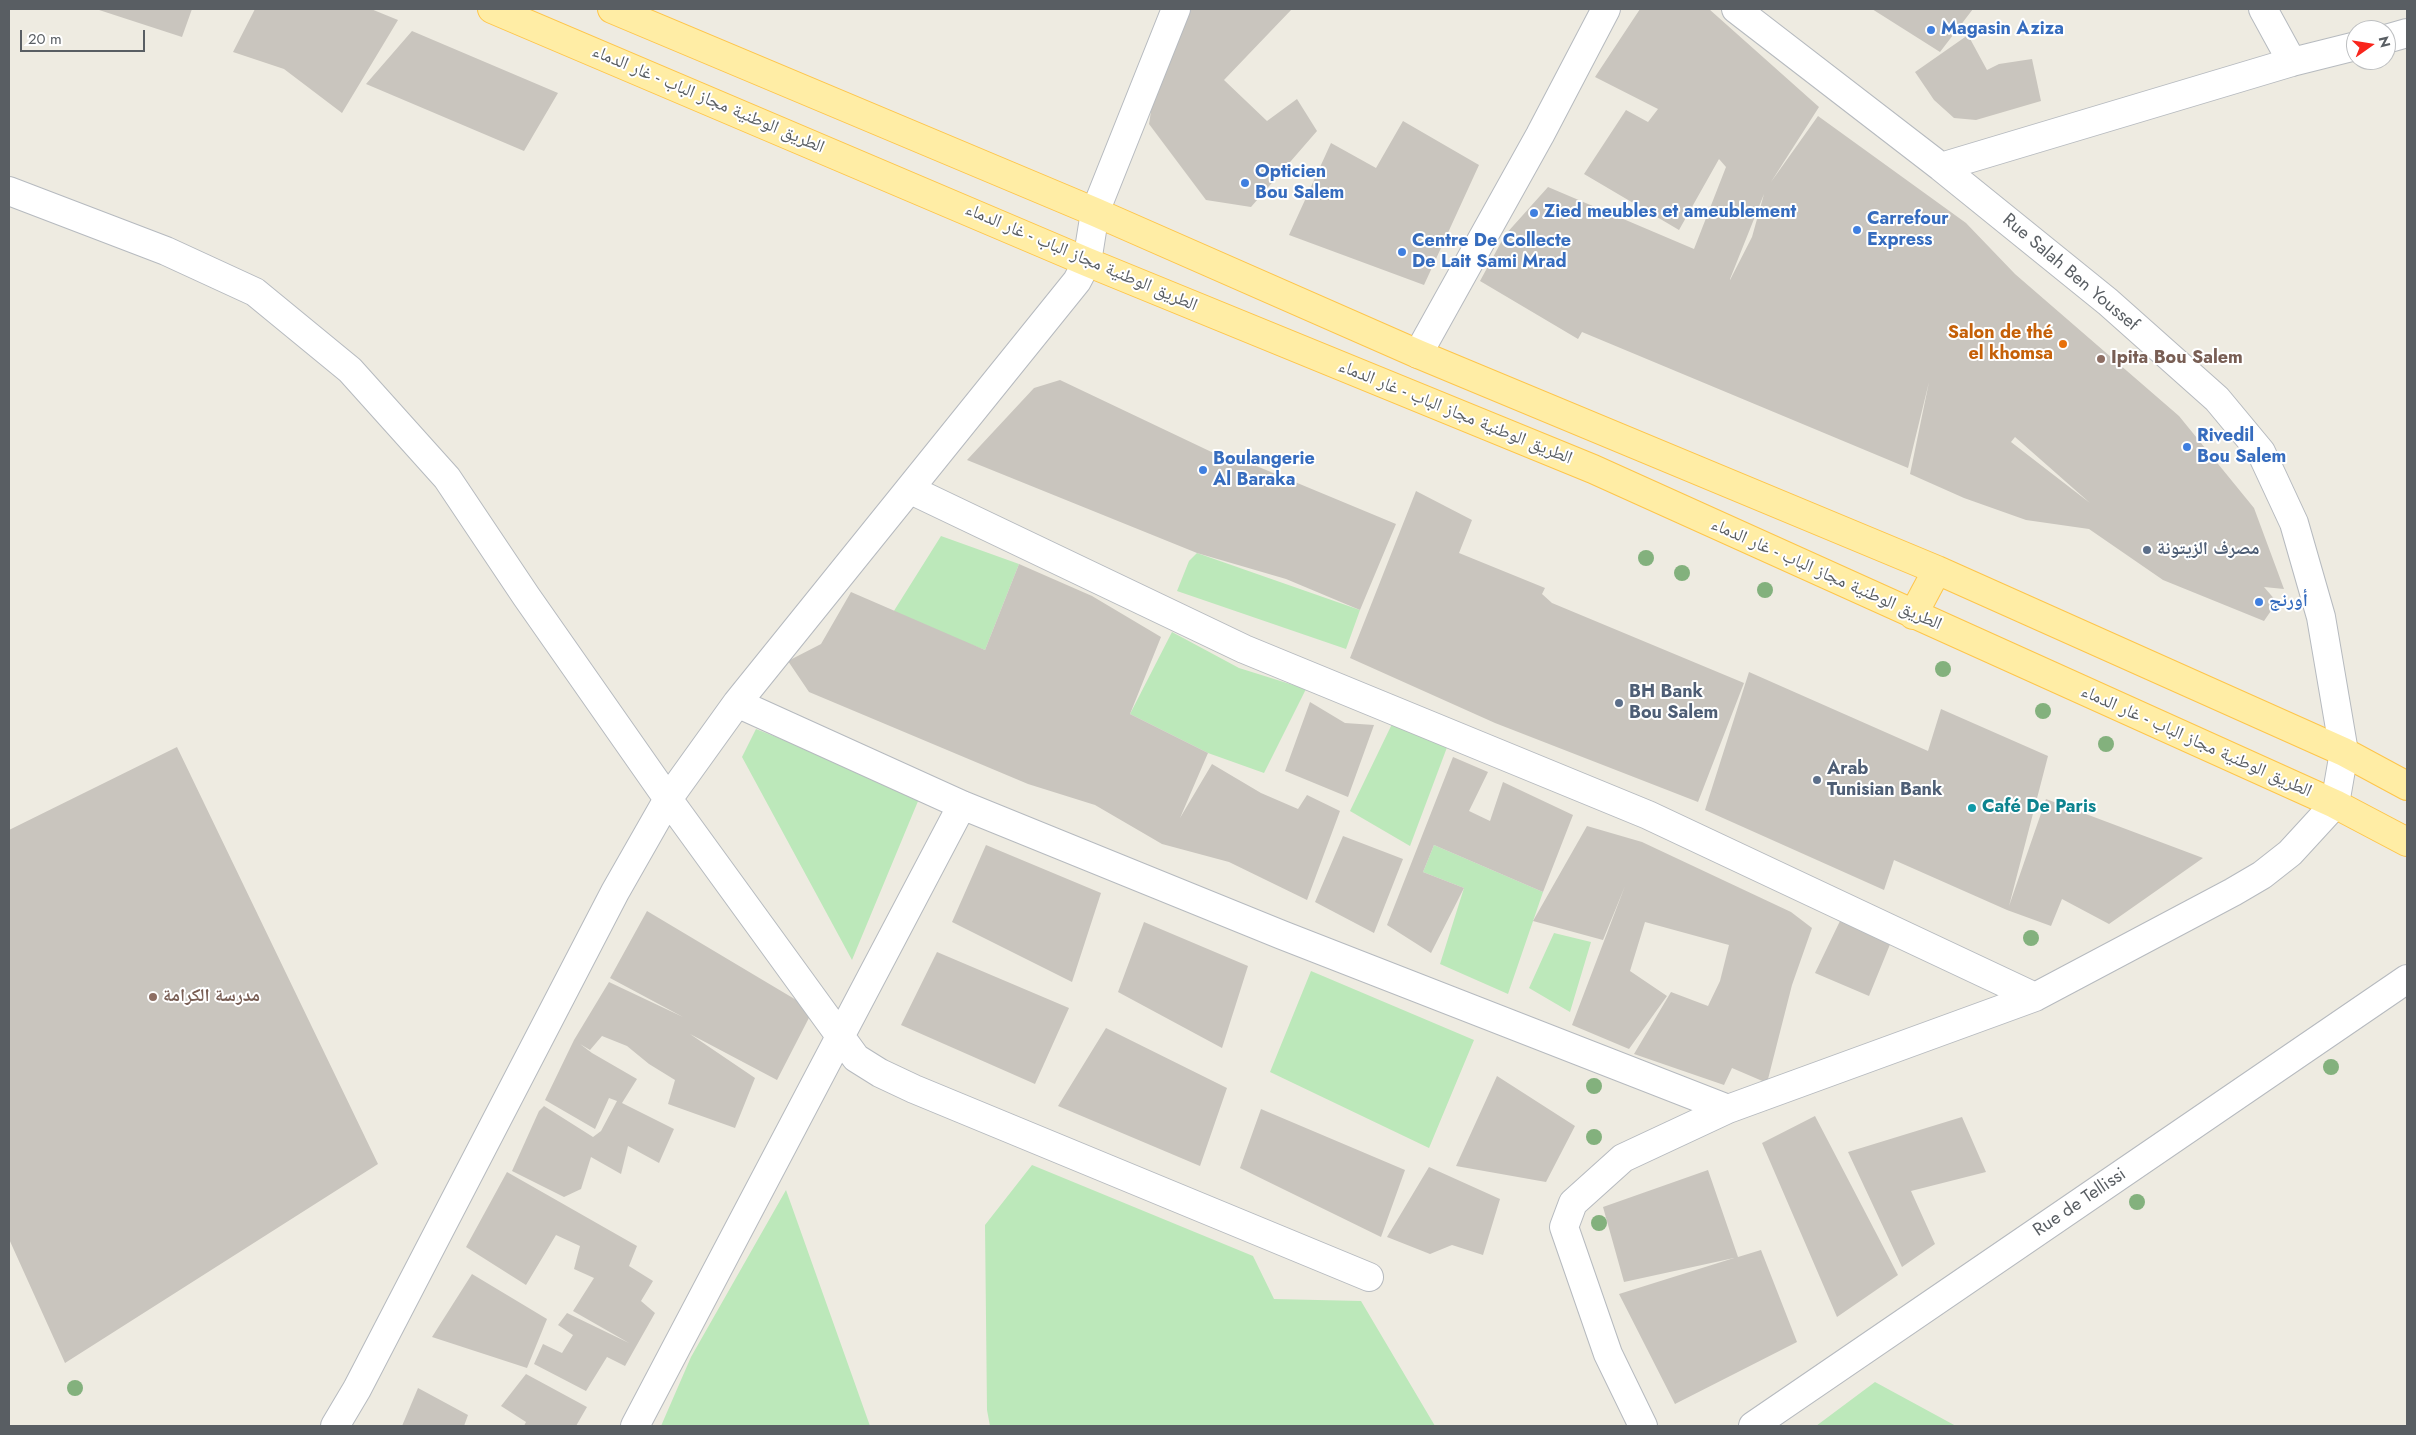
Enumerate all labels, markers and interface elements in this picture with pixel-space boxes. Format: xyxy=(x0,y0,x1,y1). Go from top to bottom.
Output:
place label: Magasin Aziza xyxy=(1941,19,2064,41)
scale bar xyxy=(22,20,148,52)
north arrow xyxy=(2346,20,2396,70)
marker: Magasin Aziza xyxy=(1925,24,1937,36)
text: 20 m xyxy=(28,28,62,50)
text: N xyxy=(2374,34,2396,50)
street label: الطريق الوطنية مجاز الباب - غار الدماء xyxy=(589,41,827,159)
place label: Opticien Bou Salem xyxy=(1255,162,1344,204)
marker: Opticien Bou Salem xyxy=(1239,177,1251,189)
street label: الطريق الوطنية مجاز الباب - غار الدماء xyxy=(962,199,1200,317)
place label: Zied meubles et ameublement xyxy=(1544,202,1796,224)
marker: Zied meubles et ameublement xyxy=(1528,207,1540,219)
place label: Carrefour Express xyxy=(1867,209,1949,252)
street label: Rue Salah Ben Youssef xyxy=(1998,210,2142,336)
marker: Carrefour Express xyxy=(1851,224,1863,236)
place label: Centre De Collecte De Lait Sami Mrad xyxy=(1412,231,1571,274)
marker: Centre De Collecte De Lait Sami Mrad xyxy=(1396,246,1408,258)
place label: Salon de thé el khomsa xyxy=(1948,323,2053,366)
marker: Salon de thé el khomsa xyxy=(2057,338,2069,350)
place label: Ipita Bou Salem xyxy=(2111,348,2243,370)
marker: Ipita Bou Salem xyxy=(2095,353,2107,365)
street label: الطريق الوطنية مجاز الباب - غار الدماء xyxy=(1335,356,1575,470)
place label: Rivedil Bou Salem xyxy=(2197,426,2286,468)
marker: Rivedil Bou Salem xyxy=(2181,441,2193,453)
place label: Boulangerie Al Baraka xyxy=(1213,449,1315,492)
marker: Boulangerie Al Baraka xyxy=(1197,464,1209,476)
street label: الطريق الوطنية مجاز الباب - غار الدماء xyxy=(1707,514,1945,636)
place label: مصرف الزيتونة xyxy=(2157,539,2259,561)
marker: مصرف الزيتونة xyxy=(2141,544,2153,556)
place label: أورنج xyxy=(2269,591,2308,613)
marker: أورنج xyxy=(2253,596,2265,608)
street label: الطريق الوطنية مجاز الباب - غار الدماء xyxy=(2077,681,2315,803)
place label: BH Bank Bou Salem xyxy=(1629,682,1718,724)
marker: BH Bank Bou Salem xyxy=(1613,697,1625,709)
place label: Arab Tunisian Bank xyxy=(1827,759,1942,802)
marker: Arab Tunisian Bank xyxy=(1811,774,1823,786)
place label: Café De Paris xyxy=(1982,797,2096,819)
marker: Café De Paris xyxy=(1966,802,1978,814)
place label: مدرسة الكرامة xyxy=(163,986,260,1008)
marker: مدرسة الكرامة xyxy=(147,991,159,1003)
street label: Rue de Tellissi xyxy=(2030,1164,2130,1242)

